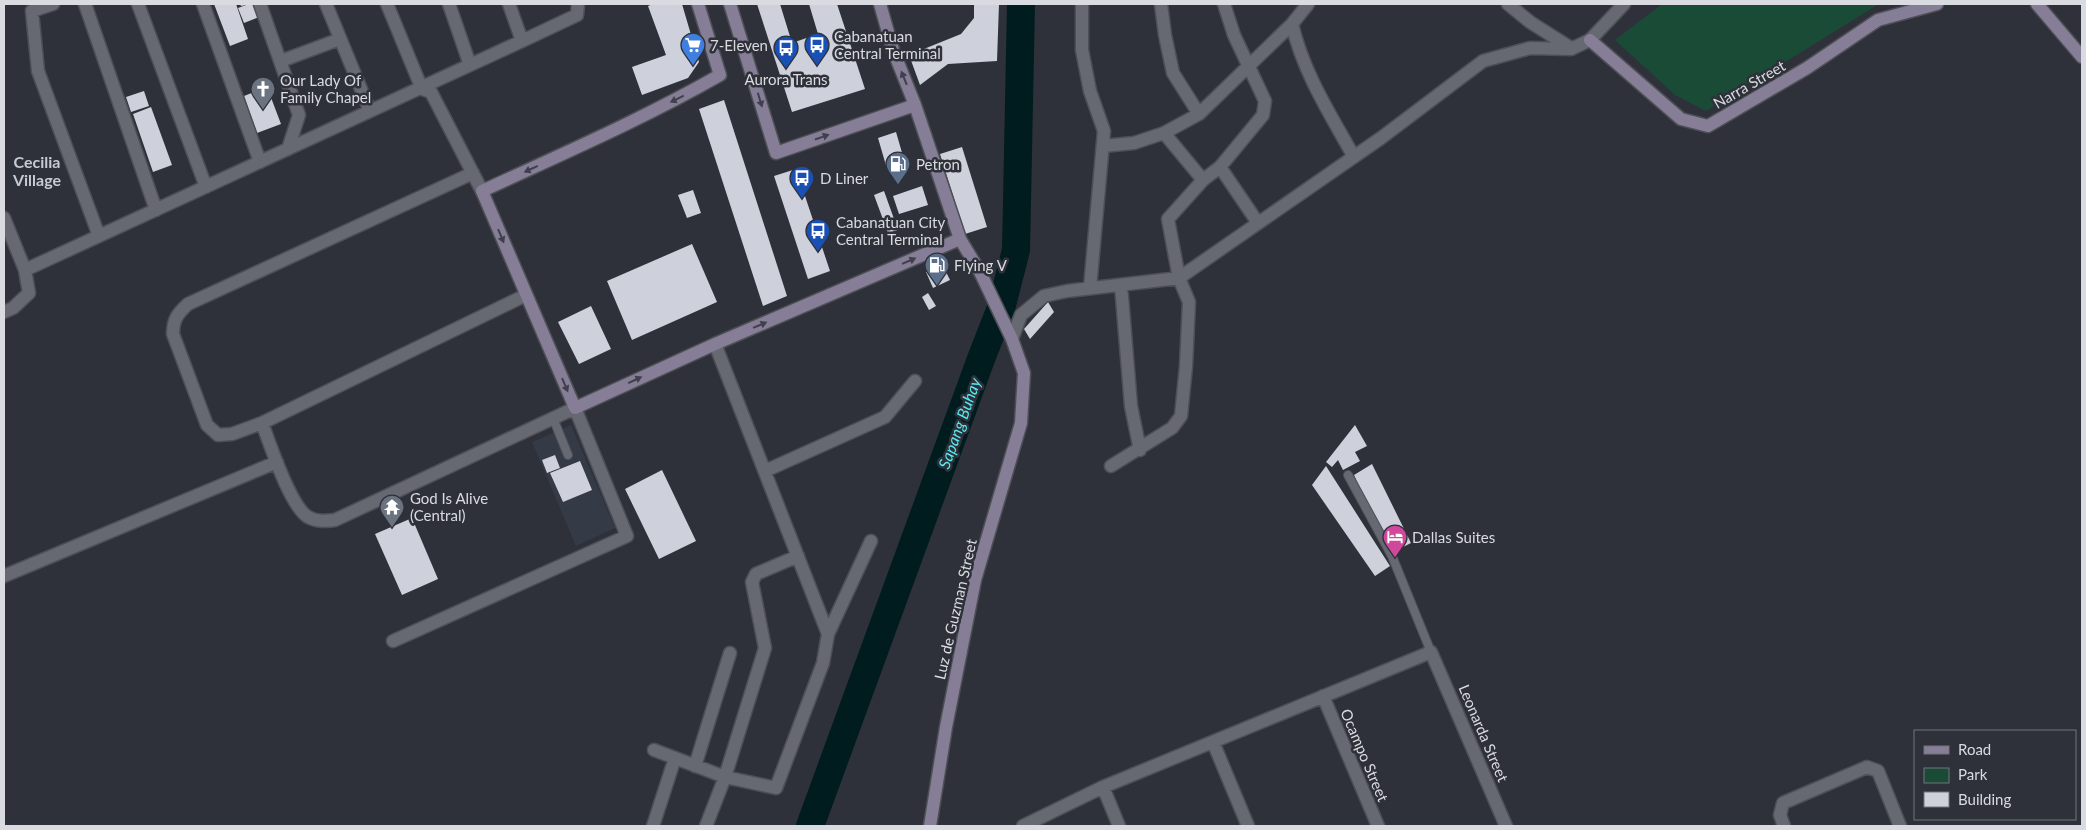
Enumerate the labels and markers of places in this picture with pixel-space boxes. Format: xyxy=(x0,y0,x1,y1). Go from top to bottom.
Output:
place label: Cabanatuan Central Terminal xyxy=(834,27,941,62)
supermarket icon: 7-Eleven xyxy=(680,32,706,66)
bus stop icon: Cabanatuan Central Terminal xyxy=(804,32,830,66)
bus stop icon: Aurora Trans xyxy=(773,35,799,69)
place label: 7-Eleven xyxy=(710,36,768,54)
place label: Aurora Trans xyxy=(744,70,828,88)
place label: Our Lady Of Family Chapel xyxy=(280,71,371,106)
church icon: Our Lady Of Family Chapel xyxy=(250,76,276,110)
fuel station icon: Petron xyxy=(885,151,911,185)
place label: Petron xyxy=(916,155,960,173)
bus stop icon: D Liner xyxy=(789,165,815,199)
place label: D Liner xyxy=(820,169,869,187)
place label: Cabanatuan City Central Terminal xyxy=(836,213,945,248)
bus stop icon: Cabanatuan City Central Terminal xyxy=(805,218,831,252)
fuel station icon: Flying V xyxy=(924,252,950,286)
place label: Flying V xyxy=(954,256,1008,274)
place label: God Is Alive (Central) xyxy=(410,489,488,524)
temple icon: God Is Alive (Central) xyxy=(379,494,405,528)
hotel icon: Dallas Suites xyxy=(1382,524,1408,558)
place label: Dallas Suites xyxy=(1412,528,1495,546)

